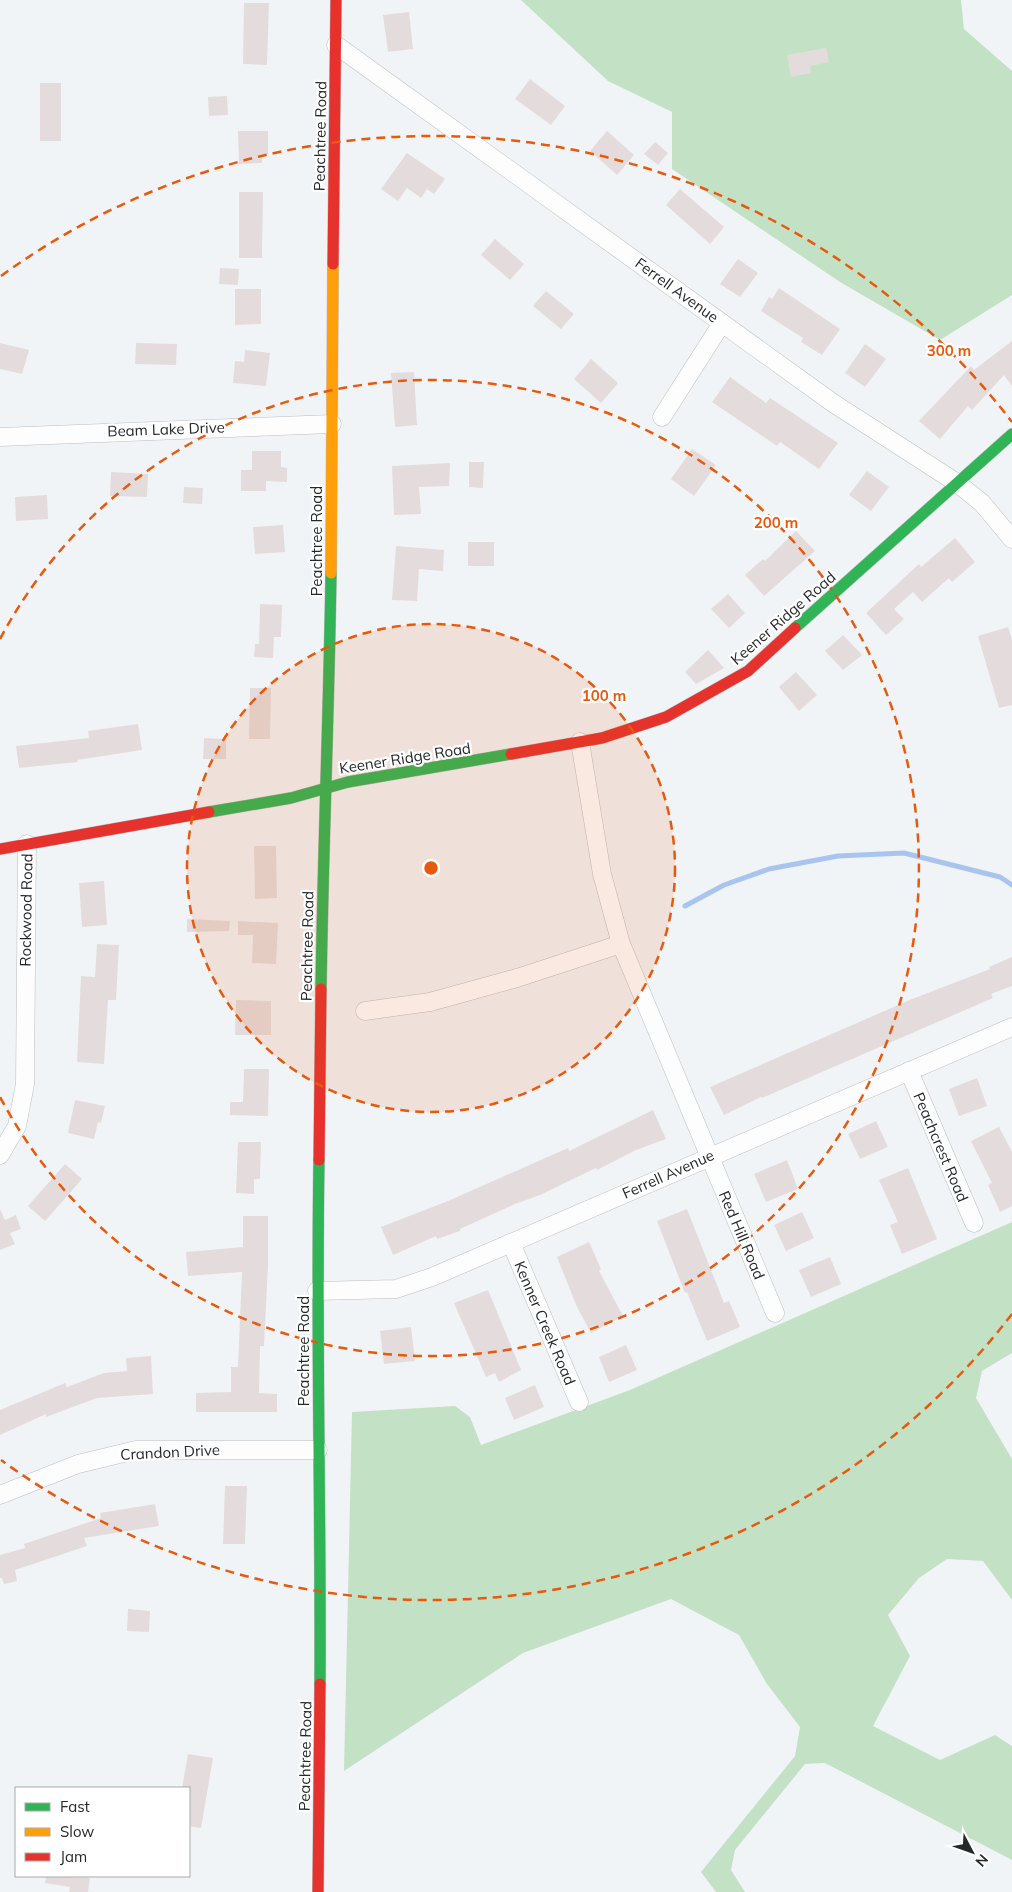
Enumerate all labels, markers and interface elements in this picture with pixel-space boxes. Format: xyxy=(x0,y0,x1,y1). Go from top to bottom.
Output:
street label: Peachtree Road xyxy=(310,81,330,191)
street label: Ferrell Avenue xyxy=(632,253,722,327)
text: 300 m xyxy=(927,341,971,360)
street label: Beam Lake Drive xyxy=(107,417,225,441)
street label: Peachtree Road xyxy=(307,486,326,596)
text: 200 m xyxy=(754,513,798,532)
street label: Keener Ridge Road xyxy=(727,567,839,669)
text: 100 m xyxy=(582,686,626,705)
street label: Keener Ridge Road xyxy=(338,738,472,778)
street label: Rockwood Road xyxy=(16,853,36,967)
centre of rings xyxy=(422,859,440,877)
street label: Peachtree Road xyxy=(297,891,317,1001)
street label: Peachcrest Road xyxy=(909,1089,973,1205)
street label: Ferrell Avenue xyxy=(619,1145,717,1203)
street label: Red Hill Road xyxy=(715,1188,769,1282)
street label: Kenner Creek Road xyxy=(510,1258,580,1388)
street label: Peachtree Road xyxy=(294,1296,313,1406)
street label: Crandon Drive xyxy=(120,1440,220,1464)
street label: Peachtree Road xyxy=(295,1701,315,1811)
legend xyxy=(15,1787,190,1877)
text: Fast xyxy=(60,1797,90,1816)
text: Slow xyxy=(60,1822,94,1841)
north arrow xyxy=(947,1827,997,1877)
text: Jam xyxy=(60,1847,87,1866)
text: N xyxy=(972,1851,992,1870)

